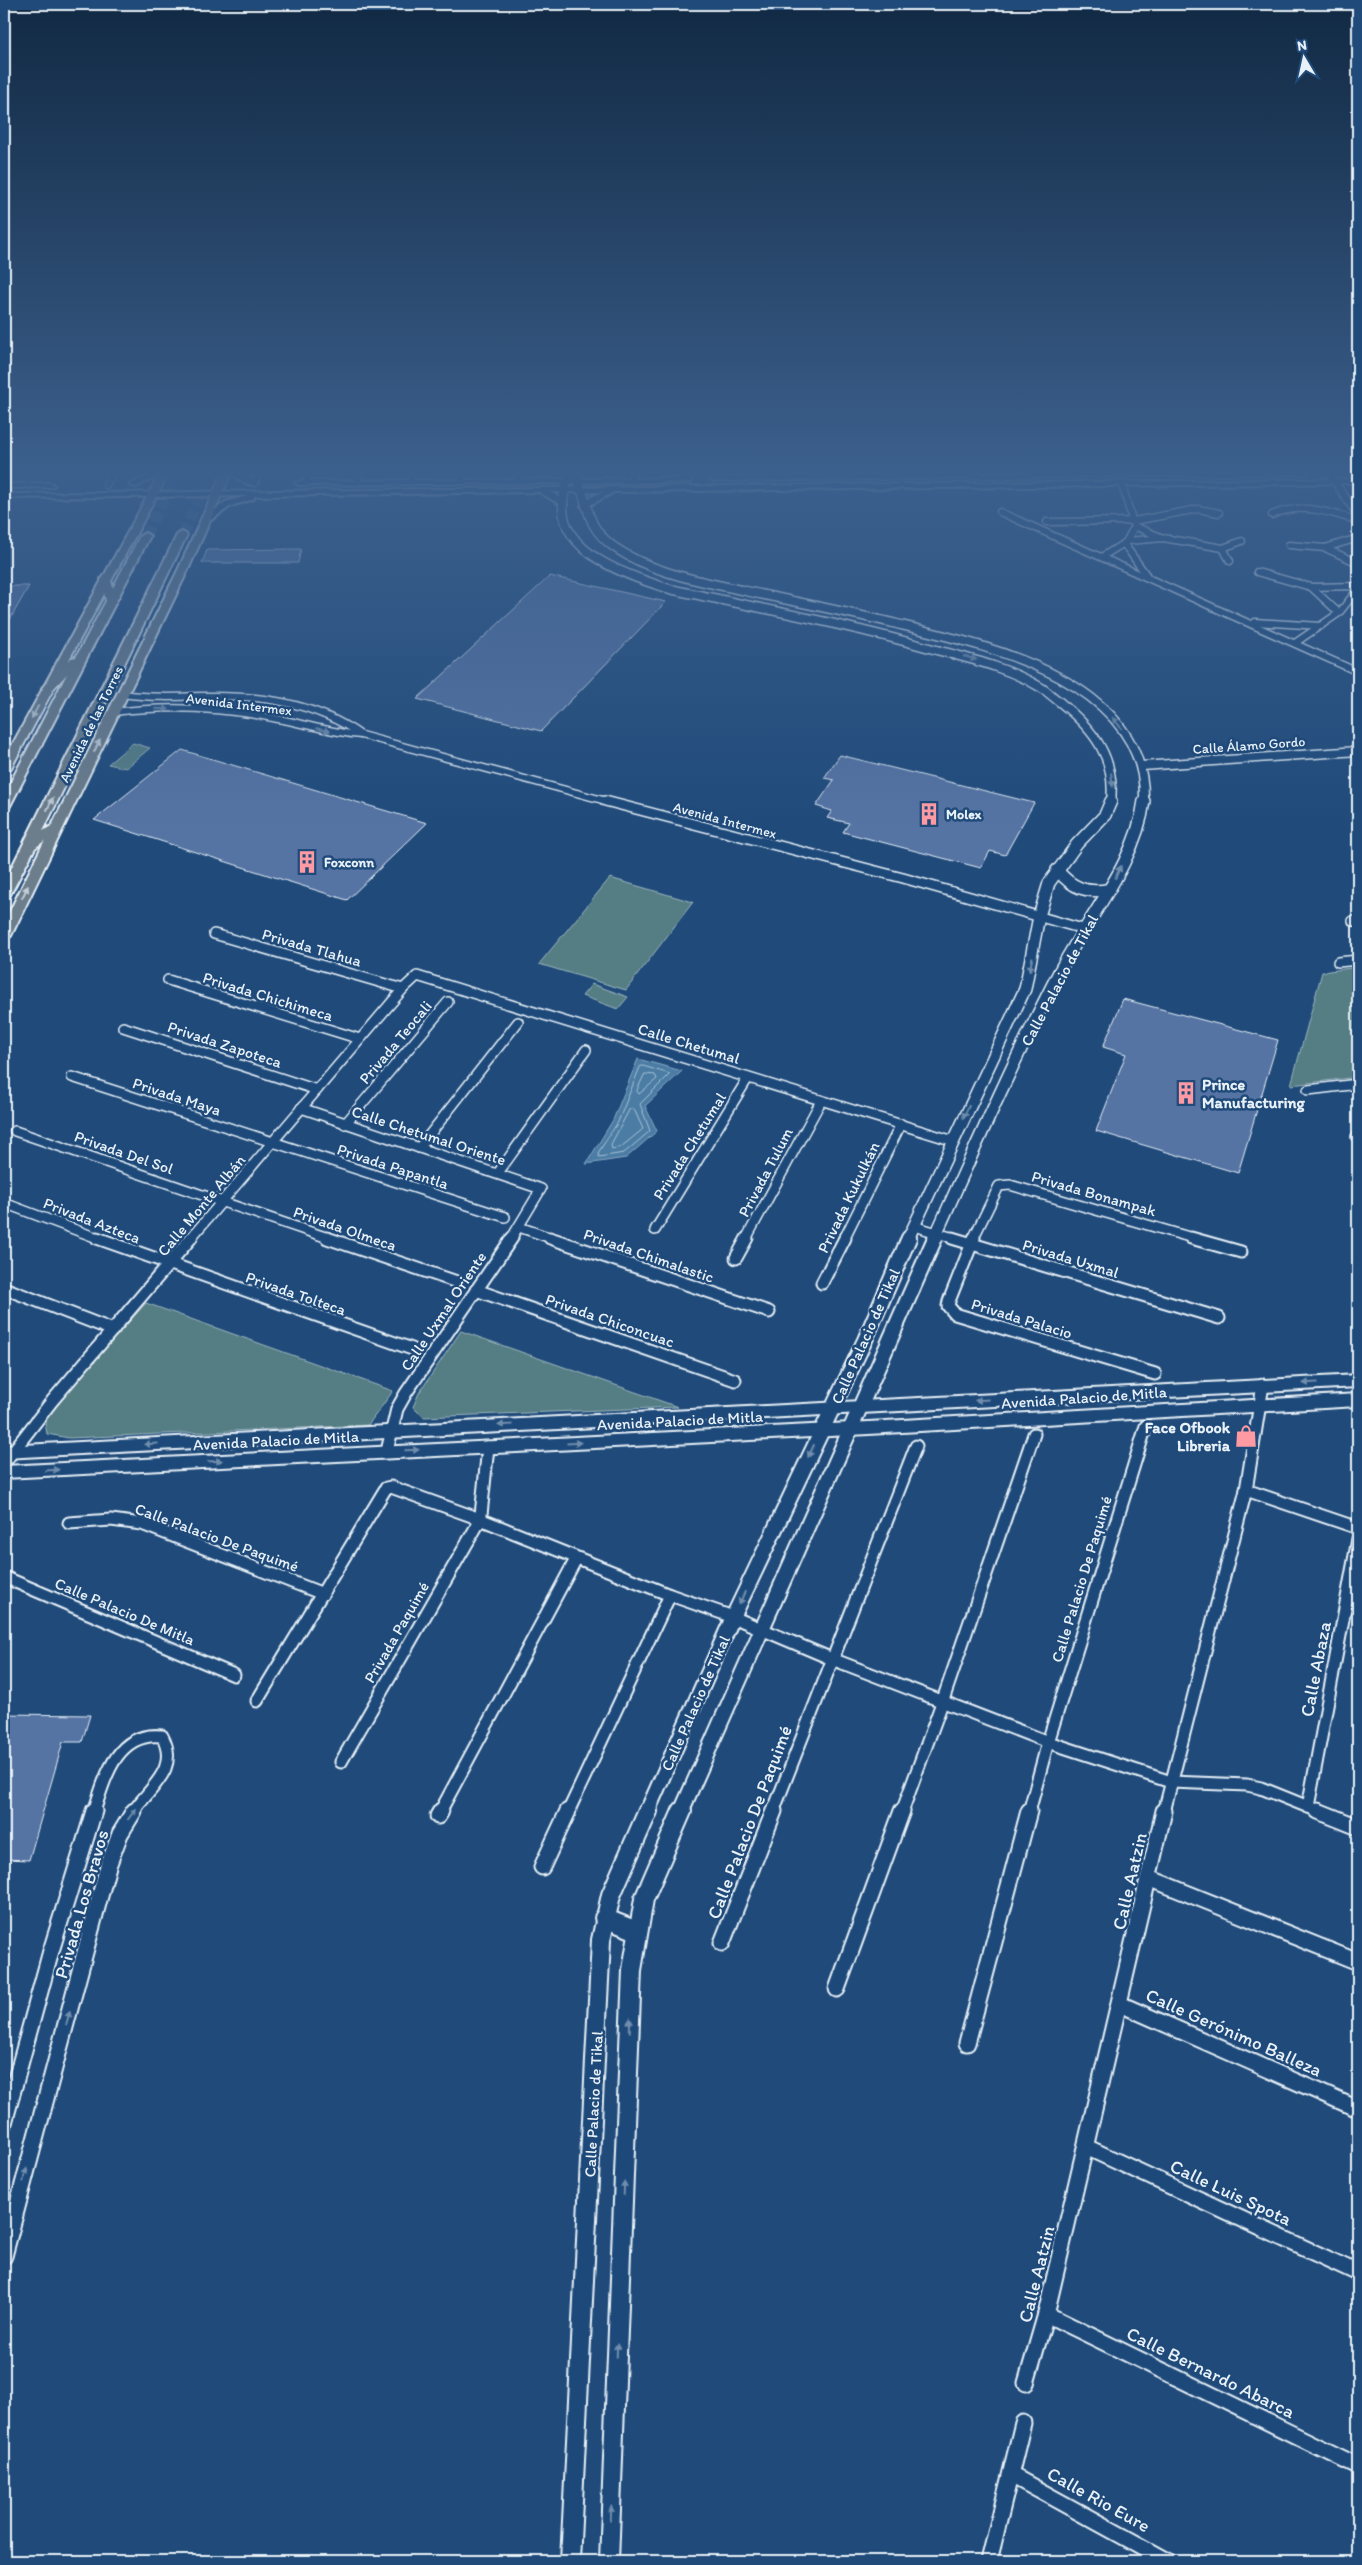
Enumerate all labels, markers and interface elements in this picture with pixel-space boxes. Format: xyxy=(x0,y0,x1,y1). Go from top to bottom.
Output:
north arrow xyxy=(1280,32,1330,82)
text: N xyxy=(1296,37,1308,55)
one-way arrow xyxy=(963,654,978,662)
street label: Avenida de las Torres xyxy=(56,663,127,785)
street label: Avenida Intermex xyxy=(185,690,293,719)
one-way arrow xyxy=(31,705,39,719)
one-way arrow xyxy=(155,705,171,713)
one-way arrow xyxy=(1111,716,1122,729)
one-way arrow xyxy=(316,726,331,734)
street label: Calle Álamo Gordo xyxy=(1192,733,1306,758)
one-way arrow xyxy=(93,739,101,754)
one-way arrow xyxy=(1108,772,1116,788)
one-way arrow xyxy=(46,797,55,812)
street label: Avenida Intermex xyxy=(671,798,779,843)
building icon: Molex xyxy=(916,801,942,827)
place label: Molex xyxy=(946,806,982,823)
building icon: Foxconn xyxy=(294,849,320,875)
place label: Foxconn xyxy=(324,854,374,871)
one-way arrow xyxy=(1114,865,1122,879)
one-way arrow xyxy=(21,885,29,899)
street label: Calle Palacio de Tikal xyxy=(1017,911,1102,1049)
street label: Privada Tlahua xyxy=(260,924,364,971)
one-way arrow xyxy=(1027,956,1035,971)
street label: Privada Chichimeca xyxy=(200,968,336,1026)
street label: Privada Teocali xyxy=(355,997,436,1088)
street label: Privada Zapoteca xyxy=(165,1017,285,1072)
street label: Calle Chetumal xyxy=(636,1019,743,1068)
street label: Privada Maya xyxy=(130,1073,223,1120)
place label: Prince Manufacturing xyxy=(1202,1075,1306,1113)
building icon: Prince Manufacturing xyxy=(1173,1080,1199,1106)
street label: Privada Chetumal xyxy=(649,1089,730,1203)
street label: Calle Chetumal Oriente xyxy=(349,1102,508,1169)
one-way arrow xyxy=(962,1105,970,1119)
street label: Privada Tulum xyxy=(734,1124,797,1220)
street label: Privada Del Sol xyxy=(72,1127,176,1178)
street label: Privada Kukulkán xyxy=(813,1138,884,1256)
street label: Privada Papantla xyxy=(335,1139,452,1194)
street label: Calle Monte Albán xyxy=(153,1151,249,1260)
street label: Privada Bonampak xyxy=(1029,1167,1159,1221)
street label: Privada Azteca xyxy=(41,1193,143,1248)
street label: Privada Olmeca xyxy=(291,1202,399,1255)
street label: Privada Chimalastic xyxy=(581,1224,717,1287)
street label: Privada Uxmal xyxy=(1020,1235,1122,1282)
street label: Calle Uxmal Oriente xyxy=(396,1248,490,1374)
street label: Calle Palacio de Tikal xyxy=(827,1265,904,1407)
street label: Privada Tolteca xyxy=(243,1267,349,1320)
street label: Privada Chiconcuac xyxy=(543,1290,677,1351)
street label: Privada Palacio xyxy=(969,1294,1075,1343)
one-way arrow xyxy=(1301,1379,1317,1387)
street label: Avenida Palacio de Mitla xyxy=(1000,1382,1168,1413)
one-way arrow xyxy=(974,1396,990,1404)
street label: Avenida Palacio de Mitla xyxy=(597,1407,764,1434)
place label: Face Ofbook Libreria xyxy=(1145,1418,1231,1455)
one-way arrow xyxy=(497,1422,513,1430)
shop icon: Face Ofbook Libreria xyxy=(1233,1423,1259,1449)
street label: Avenida Palacio de Mitla xyxy=(193,1427,360,1454)
one-way arrow xyxy=(566,1439,582,1447)
one-way arrow xyxy=(142,1441,158,1449)
one-way arrow xyxy=(807,1444,815,1458)
one-way arrow xyxy=(404,1446,420,1454)
one-way arrow xyxy=(207,1456,223,1464)
one-way arrow xyxy=(45,1465,61,1473)
street label: Calle Palacio De Paquimé xyxy=(1047,1494,1116,1665)
street label: Calle Palacio De Paquimé xyxy=(132,1499,301,1576)
street label: Calle Palacio De Mitla xyxy=(52,1573,198,1650)
street label: Privada Paquimé xyxy=(360,1578,433,1686)
one-way arrow xyxy=(738,1591,746,1605)
street label: Calle Abaza xyxy=(1295,1619,1336,1719)
street label: Calle Palacio de Tikal xyxy=(657,1632,734,1774)
street label: Calle Palacio De Paquimé xyxy=(702,1722,797,1922)
one-way arrow xyxy=(126,1808,137,1821)
street label: Privada Los Bravos xyxy=(49,1827,114,1981)
street label: Calle Aatzin xyxy=(1107,1830,1152,1932)
street label: Calle Gerónimo Balleza xyxy=(1142,1983,1325,2082)
one-way arrow xyxy=(64,2011,72,2026)
one-way arrow xyxy=(626,2017,634,2033)
street label: Calle Palacio de Tikal xyxy=(580,2030,607,2178)
street label: Calle Luis Spota xyxy=(1166,2154,1295,2231)
one-way arrow xyxy=(22,2168,30,2183)
one-way arrow xyxy=(620,2180,628,2196)
street label: Calle Aatzin xyxy=(1013,2223,1060,2325)
street label: Calle Bernardo Abarca xyxy=(1123,2322,1299,2423)
one-way arrow xyxy=(614,2342,622,2358)
street label: Calle Rio Eure xyxy=(1043,2462,1154,2537)
one-way arrow xyxy=(607,2504,615,2520)

